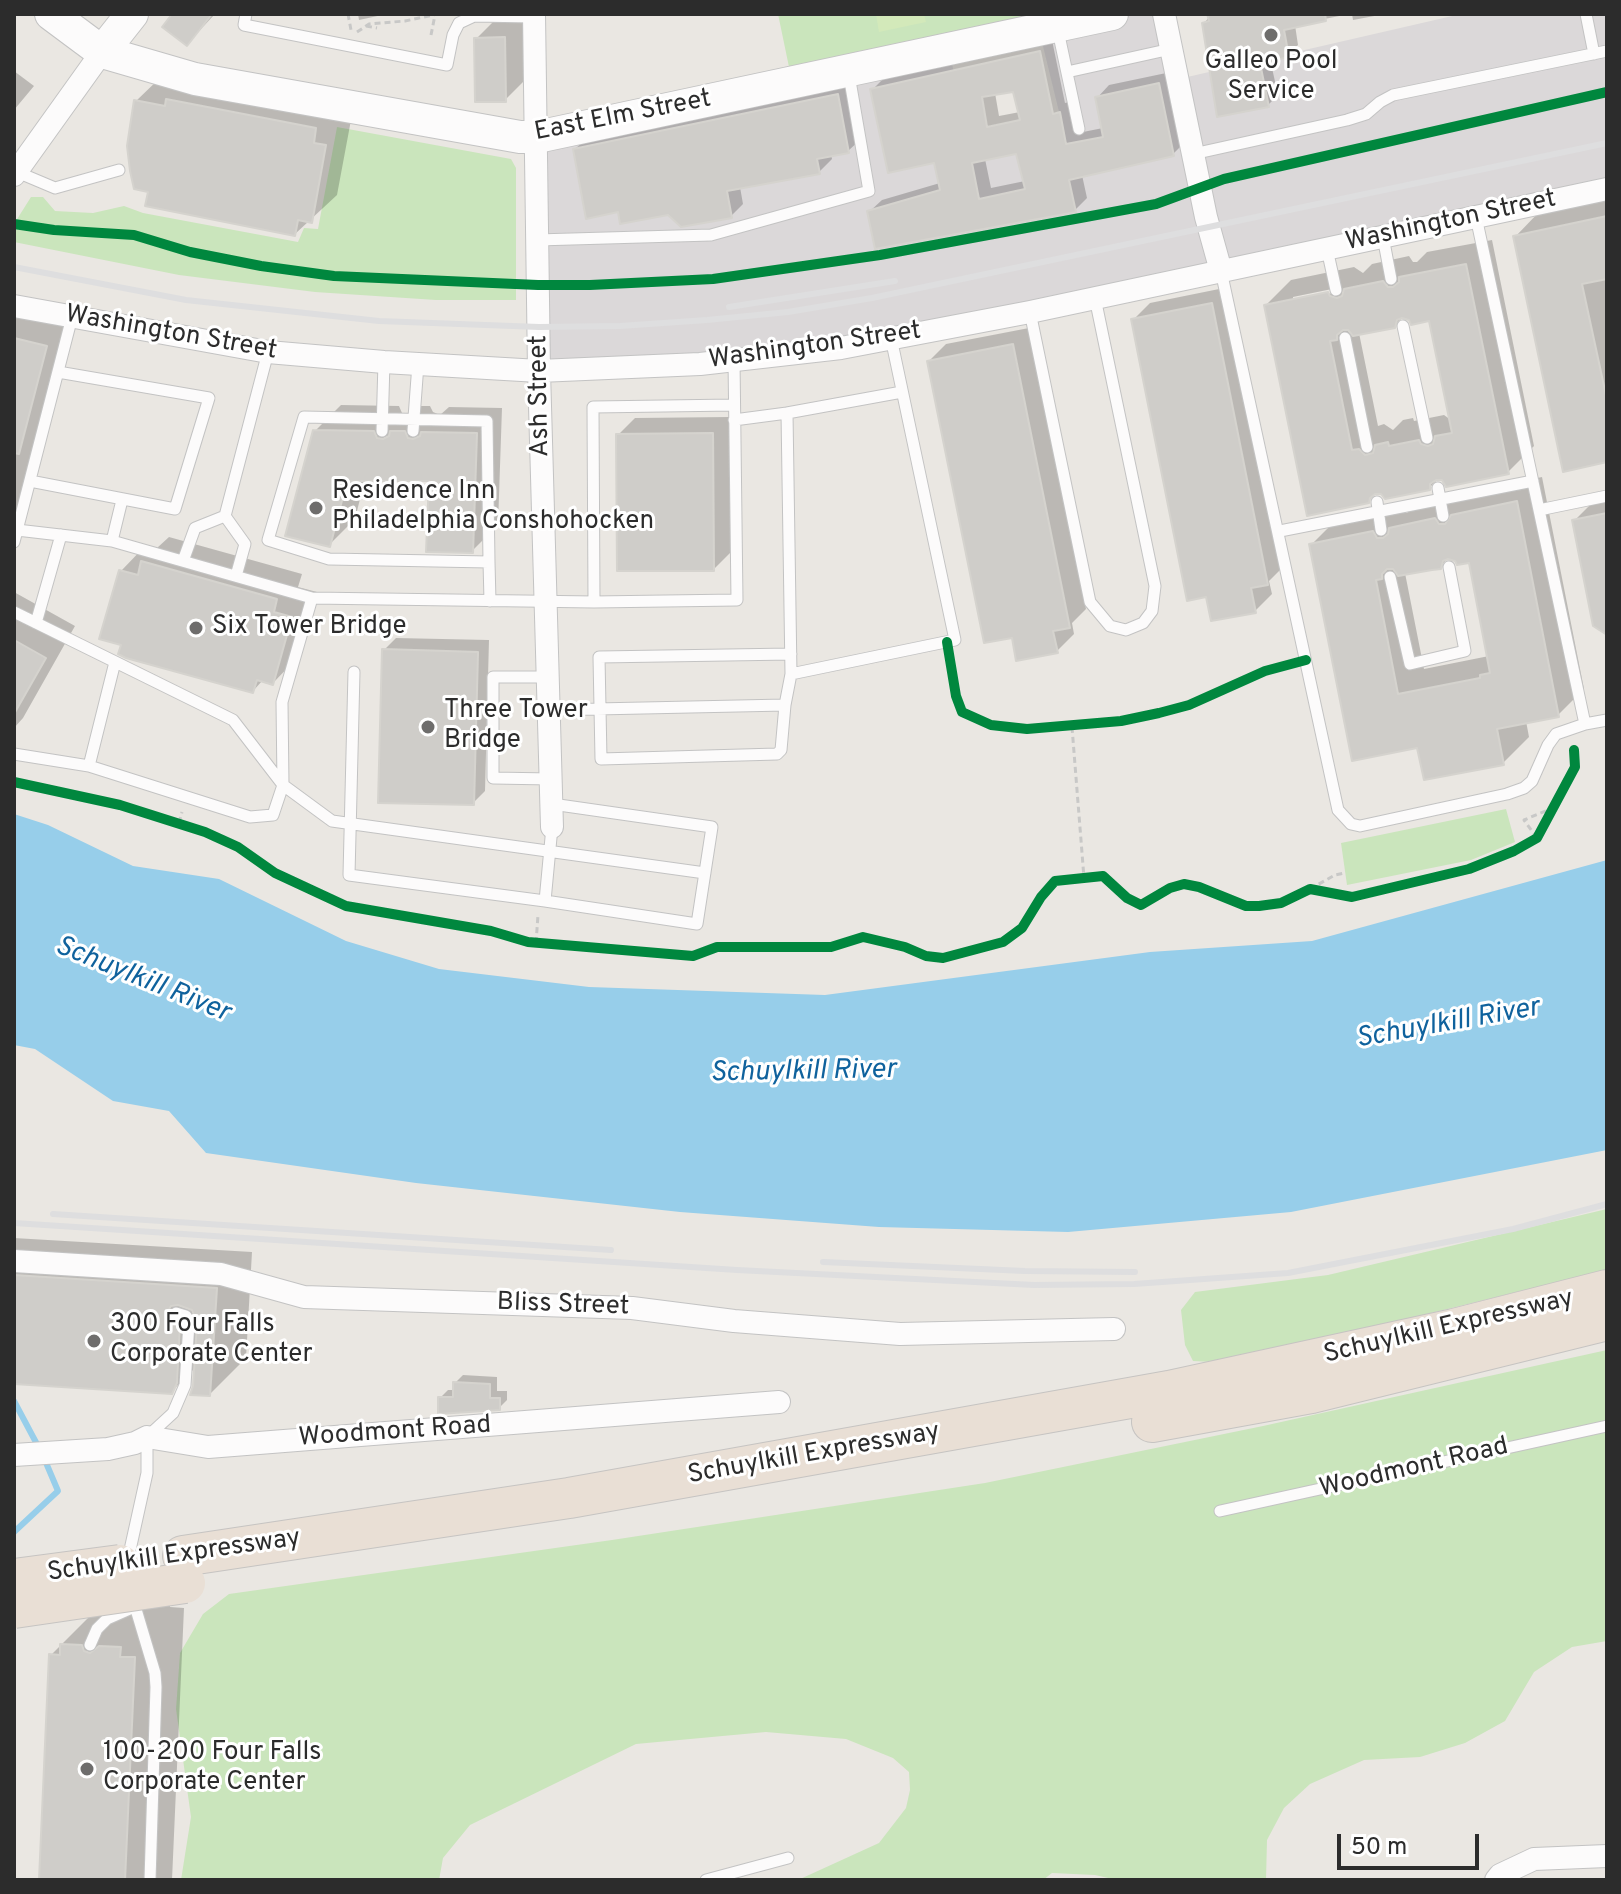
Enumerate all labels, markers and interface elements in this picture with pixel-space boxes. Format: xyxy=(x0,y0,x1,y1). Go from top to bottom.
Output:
marker: Galleo Pool Service xyxy=(1262,26,1280,44)
place label: Galleo Pool Service xyxy=(1205,47,1337,108)
street label: East Elm Street xyxy=(532,85,714,149)
street label: Washington Street xyxy=(1343,184,1559,260)
street label: Washington Street xyxy=(63,300,279,368)
street label: Washington Street xyxy=(707,317,923,377)
street label: Ash Street xyxy=(524,335,558,457)
place label: Residence Inn Philadelphia Conshohocken xyxy=(332,477,654,538)
marker: Residence Inn Philadelphia Conshohocken xyxy=(307,499,325,517)
place label: Six Tower Bridge xyxy=(212,612,406,644)
marker: Six Tower Bridge xyxy=(187,619,205,637)
place label: Three Tower Bridge xyxy=(444,696,588,758)
marker: Three Tower Bridge xyxy=(419,718,437,736)
water label: Schuylkill River xyxy=(50,931,234,1031)
water label: Schuylkill River xyxy=(1354,992,1542,1058)
water label: Schuylkill River xyxy=(710,1055,896,1091)
street label: Schuylkill Expressway xyxy=(1321,1284,1577,1372)
street label: Bliss Street xyxy=(496,1288,630,1324)
place label: 300 Four Falls Corporate Center xyxy=(110,1310,313,1372)
marker: 300 Four Falls Corporate Center xyxy=(85,1332,103,1350)
street label: Woodmont Road xyxy=(298,1411,492,1455)
street label: Schuylkill Expressway xyxy=(686,1417,942,1493)
street label: Woodmont Road xyxy=(1316,1432,1512,1506)
street label: Schuylkill Expressway xyxy=(46,1524,302,1590)
place label: 100-200 Four Falls Corporate Center xyxy=(103,1738,322,1800)
marker: 100-200 Four Falls Corporate Center xyxy=(78,1760,96,1778)
scale bar xyxy=(1341,1818,1483,1868)
text: 50 m xyxy=(1351,1833,1407,1863)

